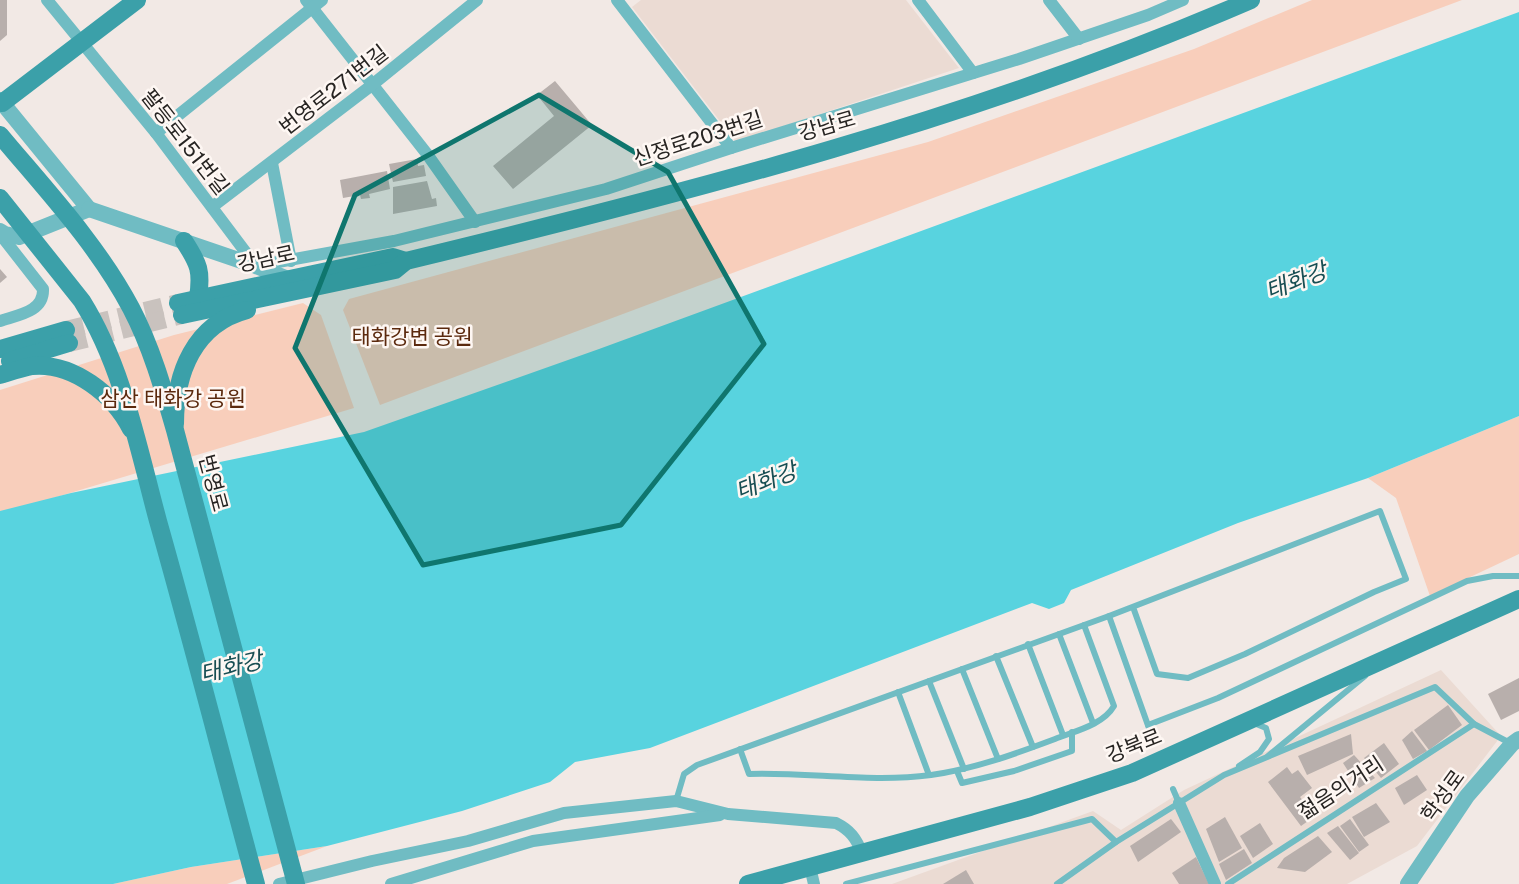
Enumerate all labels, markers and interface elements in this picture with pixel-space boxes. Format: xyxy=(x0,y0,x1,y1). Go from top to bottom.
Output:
street label: 번영로271번길 xyxy=(275,40,393,140)
street label: 팔등로151번길 xyxy=(136,84,234,199)
street label: 신정로203번길 xyxy=(630,106,766,171)
street label: 강남로 xyxy=(796,106,858,146)
street label: 강남로 xyxy=(235,240,297,277)
water label: 태화강 xyxy=(1261,256,1333,305)
park label: 태화강변 공원 xyxy=(351,324,473,349)
park label: 삼산 태화강 공원 xyxy=(100,386,246,411)
street label: 번영로 xyxy=(194,452,233,514)
water label: 태화강 xyxy=(731,456,803,505)
water label: 태화강 xyxy=(197,645,268,687)
street label: 강북로 xyxy=(1102,723,1165,768)
street label: 젊음의거리 xyxy=(1293,751,1388,824)
street label: 학성로 xyxy=(1415,765,1470,827)

